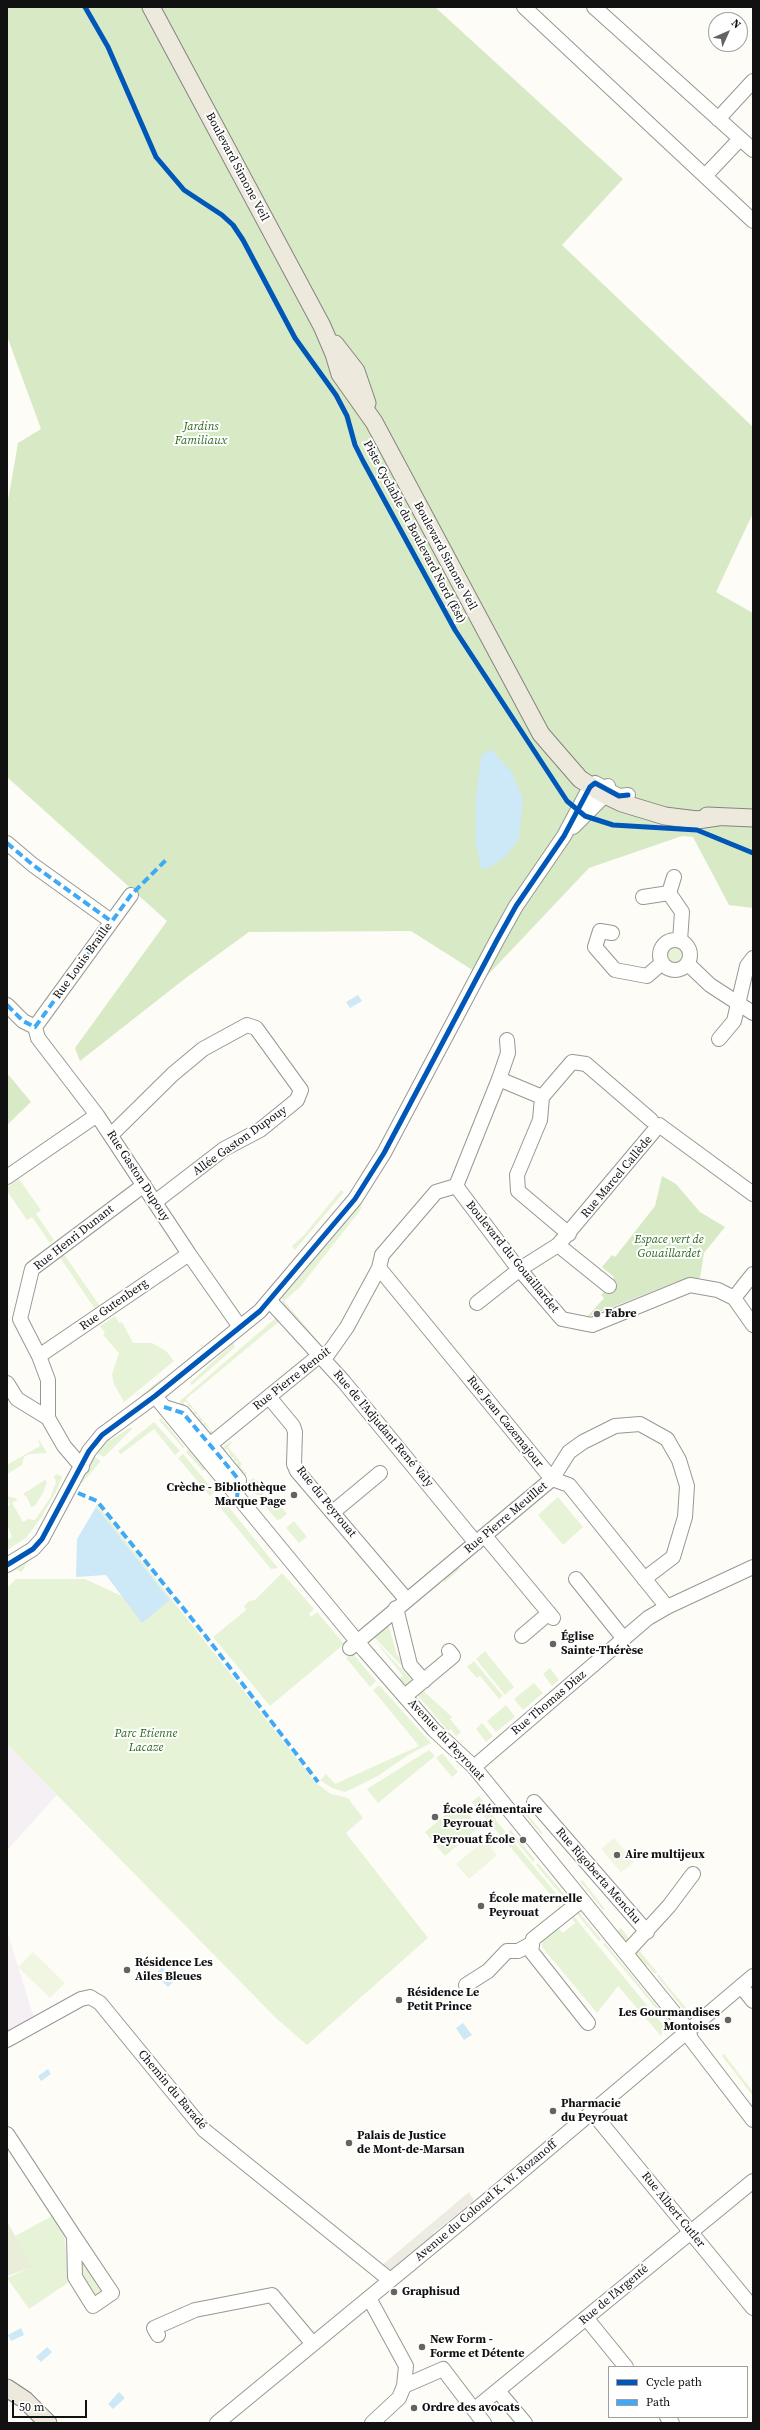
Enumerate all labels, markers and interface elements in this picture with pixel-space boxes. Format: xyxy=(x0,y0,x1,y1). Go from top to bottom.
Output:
north arrow xyxy=(708,12,748,52)
text: N xyxy=(728,16,744,32)
street label: Boulevard Simone Veil xyxy=(202,110,272,224)
park label: Jardins Familiaux xyxy=(175,420,227,448)
street label: Piste Cyclable du Boulevard Nord (Est) xyxy=(360,438,468,626)
street label: Boulevard Simone Veil xyxy=(410,499,480,613)
street label: Rue Louis Braille xyxy=(50,920,116,1002)
street label: Allée Gaston Dupouy xyxy=(190,1103,290,1179)
street label: Rue Gaston Dupouy xyxy=(103,1128,173,1224)
street label: Rue Marcel Callède xyxy=(578,1133,656,1221)
street label: Boulevard du Gouaillardet xyxy=(462,1198,562,1316)
street label: Rue Henri Dunant xyxy=(31,1202,117,1274)
park label: Espace vert de Gouaillardet xyxy=(634,1233,704,1261)
street label: Rue Gutenberg xyxy=(77,1276,151,1334)
place label: Fabre xyxy=(605,1307,637,1321)
marker: Fabre xyxy=(592,1309,602,1319)
street label: Rue Pierre Benoit xyxy=(250,1344,334,1414)
street label: Rue de l'Adjudant René Valy xyxy=(330,1368,436,1490)
street label: Rue Jean Cazemajour xyxy=(464,1373,546,1471)
street label: Rue du Peyrouat xyxy=(293,1464,359,1540)
street label: Rue Pierre Meuillet xyxy=(462,1479,550,1557)
place label: Crèche - Bibliothèque Marque Page xyxy=(166,1481,286,1509)
marker: Crèche - Bibliothèque Marque Page xyxy=(289,1490,299,1500)
place label: Église Sainte-Thérèse xyxy=(561,1630,643,1658)
marker: Église Sainte-Thérèse xyxy=(548,1639,558,1649)
street label: Rue Thomas Diaz xyxy=(509,1668,589,1738)
street label: Avenue du Peyrouat xyxy=(405,1696,487,1784)
park label: Parc Etienne Lacaze xyxy=(115,1727,177,1755)
place label: École élémentaire Peyrouat xyxy=(443,1803,542,1831)
marker: École élémentaire Peyrouat xyxy=(430,1812,440,1822)
street label: Rue Rigoberta Menchu xyxy=(552,1825,644,1927)
place label: Peyrouat École xyxy=(433,1833,515,1847)
marker: Peyrouat École xyxy=(518,1835,528,1845)
place label: Aire multijeux xyxy=(625,1848,705,1862)
marker: Aire multijeux xyxy=(612,1850,622,1860)
place label: École maternelle Peyrouat xyxy=(489,1892,582,1920)
marker: École maternelle Peyrouat xyxy=(476,1901,486,1911)
place label: Résidence Les Ailes Bleues xyxy=(135,1956,213,1984)
marker: Résidence Les Ailes Bleues xyxy=(122,1965,132,1975)
place label: Résidence Le Petit Prince xyxy=(407,1986,479,2014)
marker: Résidence Le Petit Prince xyxy=(394,1995,404,2005)
place label: Les Gourmandises Montoises xyxy=(618,2006,720,2034)
marker: Les Gourmandises Montoises xyxy=(723,2015,733,2025)
street label: Chemin du Baradé xyxy=(135,2047,209,2133)
place label: Pharmacie du Peyrouat xyxy=(561,2097,628,2125)
marker: Pharmacie du Peyrouat xyxy=(548,2106,558,2116)
place label: Palais de Justice de Mont-de-Marsan xyxy=(357,2129,465,2157)
street label: Avenue du Colonel K. W. Rozanoff xyxy=(412,2137,560,2265)
marker: Palais de Justice de Mont-de-Marsan xyxy=(344,2138,354,2148)
street label: Rue Albert Cutler xyxy=(638,2169,708,2251)
street label: Rue de l'Argenté xyxy=(576,2262,652,2328)
place label: Graphisud xyxy=(402,2285,460,2299)
marker: Graphisud xyxy=(389,2287,399,2297)
place label: New Form - Forme et Détente xyxy=(430,2333,525,2361)
marker: New Form - Forme et Détente xyxy=(417,2342,427,2352)
legend xyxy=(608,2366,748,2418)
text: Cycle path xyxy=(646,2374,702,2390)
scale bar xyxy=(14,2392,89,2418)
text: Path xyxy=(646,2394,670,2410)
text: 50 m xyxy=(19,2399,45,2415)
place label: Ordre des avocats xyxy=(422,2401,520,2415)
marker: Ordre des avocats xyxy=(409,2403,419,2413)

